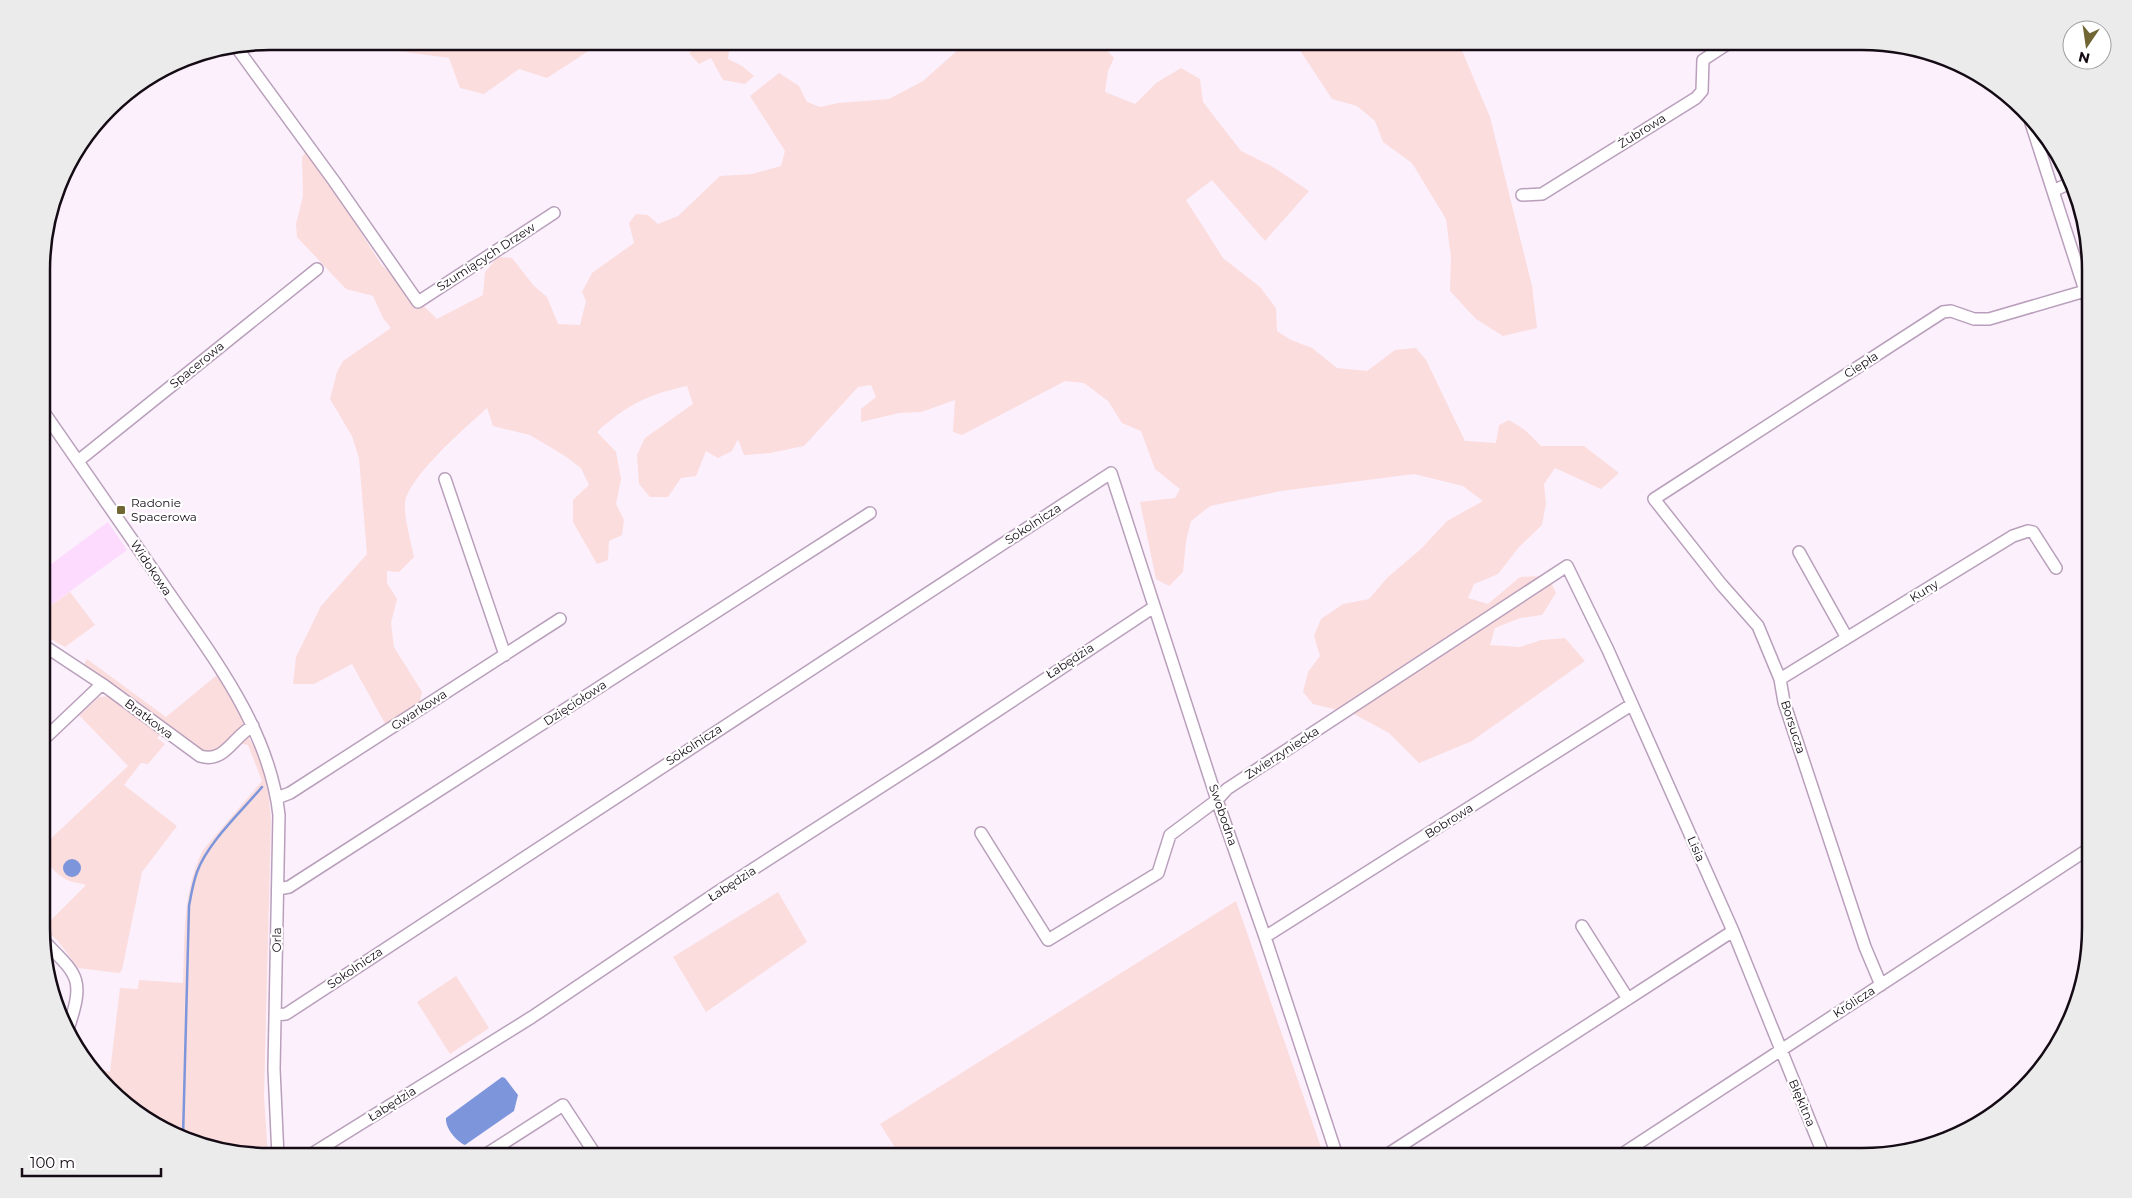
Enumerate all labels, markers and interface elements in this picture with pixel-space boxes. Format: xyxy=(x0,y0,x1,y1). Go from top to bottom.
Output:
north arrow xyxy=(2062,20,2112,70)
text: N xyxy=(2077,48,2092,68)
street label: Żubrowa xyxy=(1615,110,1668,151)
street label: Szumiących Drzew xyxy=(434,219,538,294)
street label: Spacerowa xyxy=(166,338,227,391)
street label: Ciepła xyxy=(1841,348,1881,381)
place label: Radonie Spacerowa xyxy=(131,495,197,524)
street label: Sokolnicza xyxy=(1002,500,1064,547)
marker: Radonie Spacerowa xyxy=(115,504,127,516)
street label: Widokowa xyxy=(127,537,175,598)
street label: Kuny xyxy=(1907,576,1941,605)
street label: Łabędzia xyxy=(1043,640,1097,682)
street label: Dzięciołowa xyxy=(540,677,609,728)
street label: Gwarkowa xyxy=(388,686,449,733)
street label: Bratkowa xyxy=(122,695,177,742)
street label: Borsucza xyxy=(1778,698,1809,755)
street label: Sokolnicza xyxy=(663,721,725,768)
street label: Zwierzyniecka xyxy=(1242,723,1322,782)
street label: Swobodna xyxy=(1206,782,1241,848)
street label: Bobrowa xyxy=(1422,800,1476,841)
street label: Lisia xyxy=(1684,834,1709,864)
street label: Łabędzia xyxy=(705,863,759,905)
street label: Orla xyxy=(269,927,284,953)
street label: Sokolnicza xyxy=(324,944,385,992)
street label: Królicza xyxy=(1830,983,1877,1021)
street label: Błękitna xyxy=(1786,1077,1819,1129)
street label: Łabędzia xyxy=(365,1083,419,1124)
scale bar xyxy=(22,1146,161,1178)
text: 100 m xyxy=(30,1153,75,1172)

